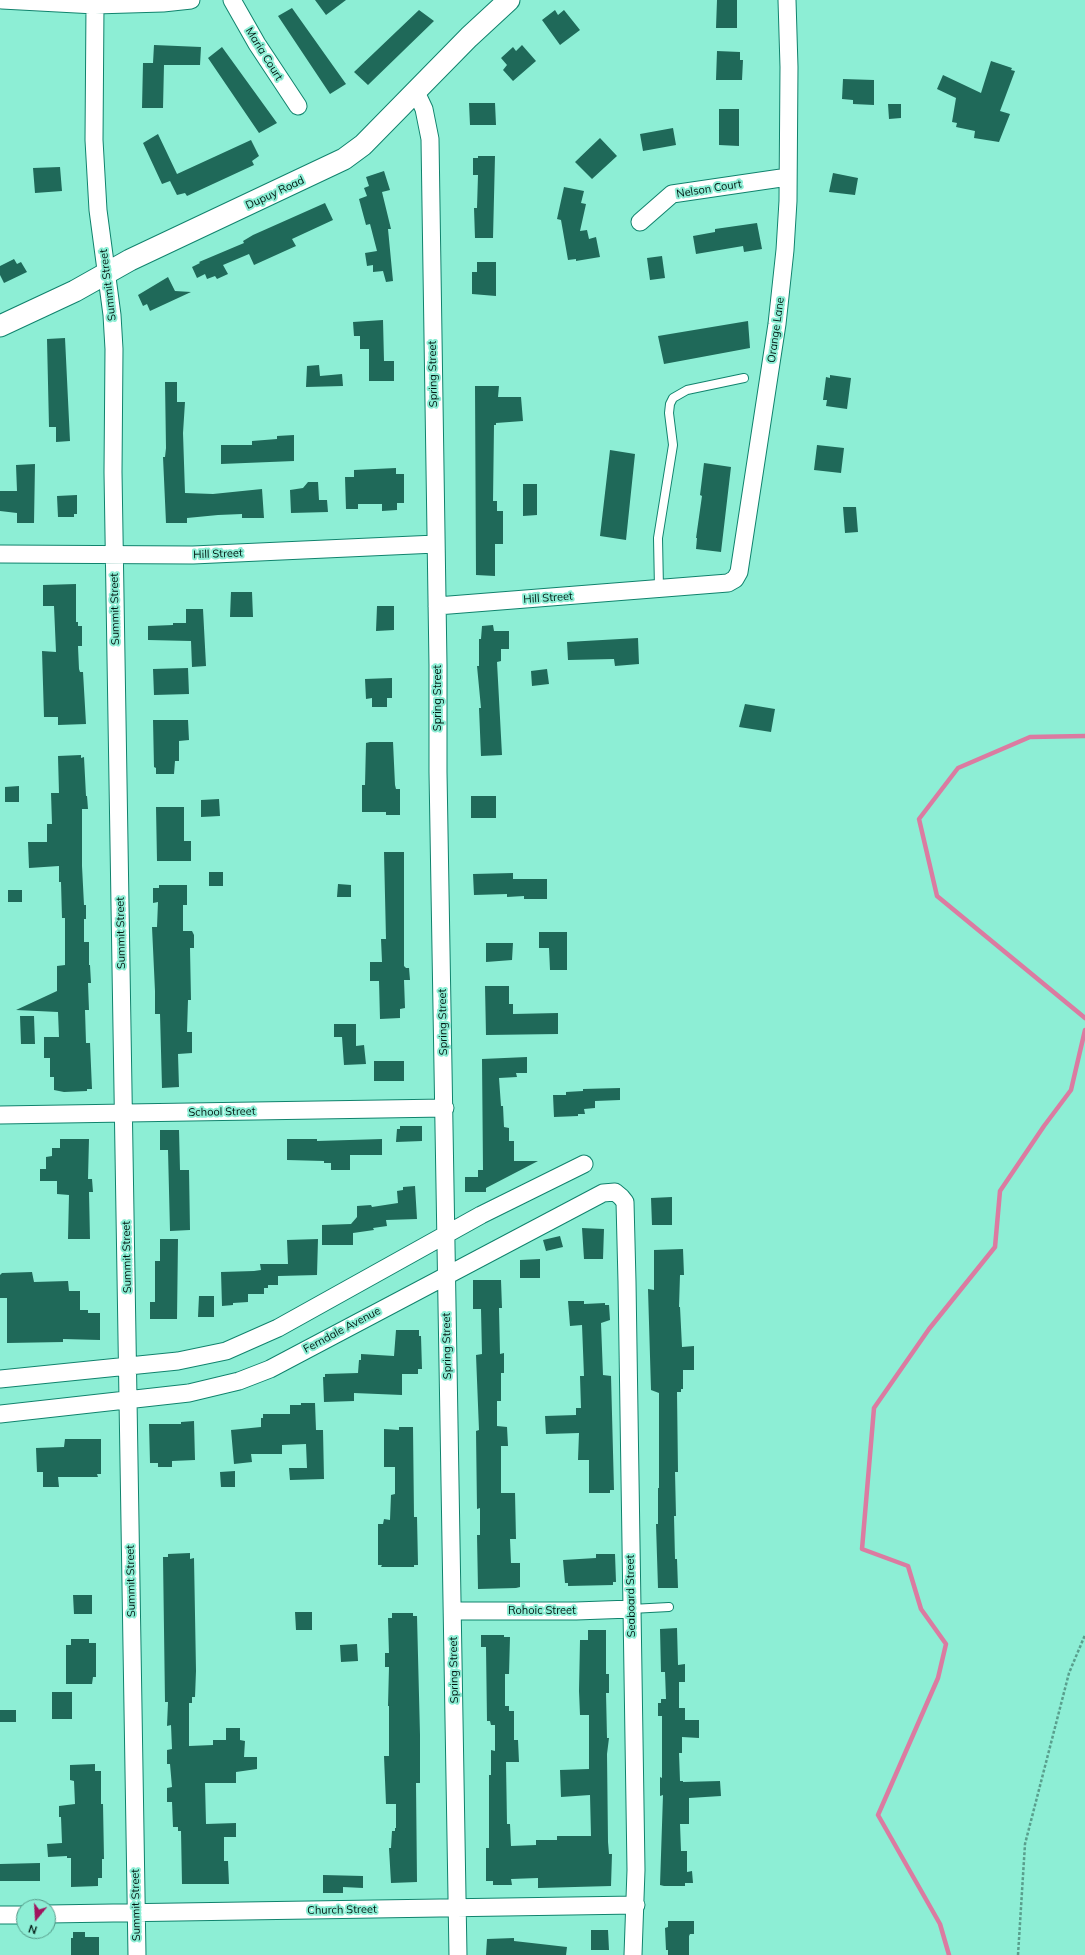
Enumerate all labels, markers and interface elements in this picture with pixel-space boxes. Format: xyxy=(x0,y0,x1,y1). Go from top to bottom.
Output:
street label: Maria Court xyxy=(242,25,286,83)
street label: Dupuy Road xyxy=(244,174,306,212)
street label: Nelson Court xyxy=(675,177,743,201)
street label: Summit Street xyxy=(97,248,119,322)
street label: Orange Lane xyxy=(765,296,787,364)
street label: Spring Street xyxy=(426,341,440,407)
street label: Hill Street xyxy=(193,547,243,561)
street label: Summit Street xyxy=(108,573,122,645)
street label: Hill Street xyxy=(523,590,573,606)
street label: Spring Street xyxy=(431,665,445,731)
street label: Summit Street xyxy=(114,897,128,969)
street label: Spring Street xyxy=(436,989,450,1055)
street label: School Street xyxy=(188,1105,256,1119)
street label: Summit Street xyxy=(120,1221,134,1293)
street label: Ferndale Avenue xyxy=(301,1304,383,1356)
street label: Spring Street xyxy=(440,1313,454,1379)
street label: Summit Street xyxy=(124,1545,138,1617)
street label: Seaboard Street xyxy=(624,1555,638,1637)
street label: Rohoic Street xyxy=(508,1604,576,1618)
street label: Spring Street xyxy=(447,1637,461,1703)
street label: Summit Street xyxy=(129,1869,143,1941)
north arrow xyxy=(16,1899,56,1939)
street label: Church Street xyxy=(307,1903,377,1917)
text: N xyxy=(26,1922,39,1937)

